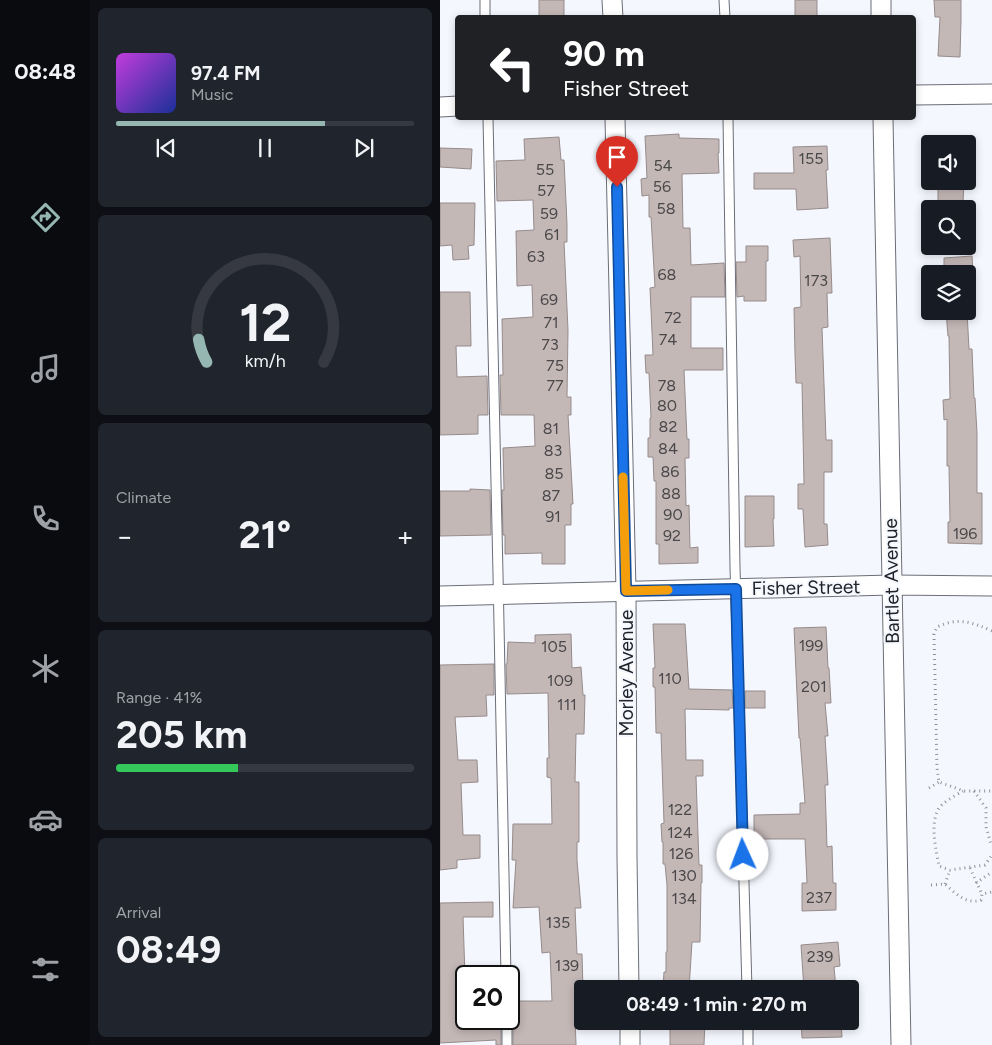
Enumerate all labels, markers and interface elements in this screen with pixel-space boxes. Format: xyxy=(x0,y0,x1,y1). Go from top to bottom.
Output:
text: 90 m xyxy=(563,33,645,75)
icon: left xyxy=(480,35,545,100)
text: 08:48 xyxy=(14,58,76,85)
text: 97.4 FM xyxy=(191,62,261,85)
text: Fisher Street xyxy=(563,75,689,102)
text: Music xyxy=(191,85,233,104)
icon: previous xyxy=(152,134,180,162)
icon: pause xyxy=(251,134,279,162)
icon: next xyxy=(350,134,378,162)
map controls xyxy=(921,135,976,320)
button: sound xyxy=(921,135,976,190)
pin xyxy=(596,136,638,187)
icon: arrive xyxy=(603,143,631,171)
house number: 155 xyxy=(798,149,824,168)
house number: 54 xyxy=(653,156,673,175)
house number: 55 xyxy=(536,160,554,179)
house number: 56 xyxy=(653,177,671,196)
house number: 57 xyxy=(537,181,555,200)
house number: 58 xyxy=(656,199,676,218)
icon: directions xyxy=(28,200,63,235)
button: search xyxy=(921,200,976,255)
house number: 59 xyxy=(540,204,558,223)
house number: 61 xyxy=(544,225,560,244)
house number: 63 xyxy=(527,247,545,266)
house number: 68 xyxy=(658,265,676,284)
button: layers xyxy=(921,265,976,320)
house number: 173 xyxy=(804,271,828,290)
house number: 69 xyxy=(540,290,558,309)
text: 12 xyxy=(239,292,291,354)
house number: 72 xyxy=(664,308,682,327)
house number: 71 xyxy=(543,313,559,332)
house number: 74 xyxy=(659,330,677,349)
house number: 73 xyxy=(541,335,559,354)
text: km/h xyxy=(245,350,285,371)
icon: music xyxy=(28,351,63,386)
house number: 75 xyxy=(546,356,564,375)
house number: 77 xyxy=(546,376,564,395)
house number: 78 xyxy=(658,376,676,395)
house number: 80 xyxy=(657,396,677,415)
house number: 82 xyxy=(659,417,677,436)
house number: 81 xyxy=(543,419,559,438)
house number: 84 xyxy=(658,439,678,458)
house number: 83 xyxy=(544,441,562,460)
house number: 86 xyxy=(661,462,679,481)
house number: 85 xyxy=(544,464,564,483)
house number: 88 xyxy=(661,484,681,503)
house number: 87 xyxy=(542,486,561,505)
text: Climate xyxy=(116,488,171,507)
icon: phone xyxy=(28,501,63,536)
house number: 90 xyxy=(663,505,683,524)
house number: 91 xyxy=(545,507,561,526)
text: 21° xyxy=(239,512,291,558)
street label: Bartlet Avenue xyxy=(879,518,904,644)
text: − xyxy=(116,519,133,553)
text: + xyxy=(397,519,414,553)
house number: 196 xyxy=(953,524,977,543)
house number: 92 xyxy=(663,526,681,545)
street label: Fisher Street xyxy=(751,575,861,600)
street label: Morley Avenue xyxy=(615,610,638,736)
house number: 199 xyxy=(799,636,823,655)
house number: 105 xyxy=(541,637,567,656)
icon: climate xyxy=(28,651,63,686)
house number: 110 xyxy=(658,669,682,688)
house number: 109 xyxy=(547,671,573,690)
house number: 201 xyxy=(801,677,827,696)
text: Range · 41% xyxy=(116,688,202,707)
house number: 111 xyxy=(557,695,577,714)
text: 205 km xyxy=(116,712,247,758)
house number: 122 xyxy=(668,800,692,819)
icon: car xyxy=(28,802,63,837)
house number: 124 xyxy=(667,823,693,842)
position arrow xyxy=(716,828,768,880)
house number: 126 xyxy=(669,844,693,863)
house number: 130 xyxy=(671,866,697,885)
house number: 237 xyxy=(806,888,833,907)
house number: 134 xyxy=(671,889,697,908)
text: Arrival xyxy=(116,903,161,922)
house number: 135 xyxy=(546,913,570,932)
text: 08:49 xyxy=(116,927,221,973)
house number: 239 xyxy=(807,947,833,966)
icon: filters xyxy=(28,952,63,987)
house number: 139 xyxy=(555,956,579,975)
speed limit sign: 20 xyxy=(455,965,520,1030)
text: 08:49 · 1 min · 270 m xyxy=(626,993,807,1016)

